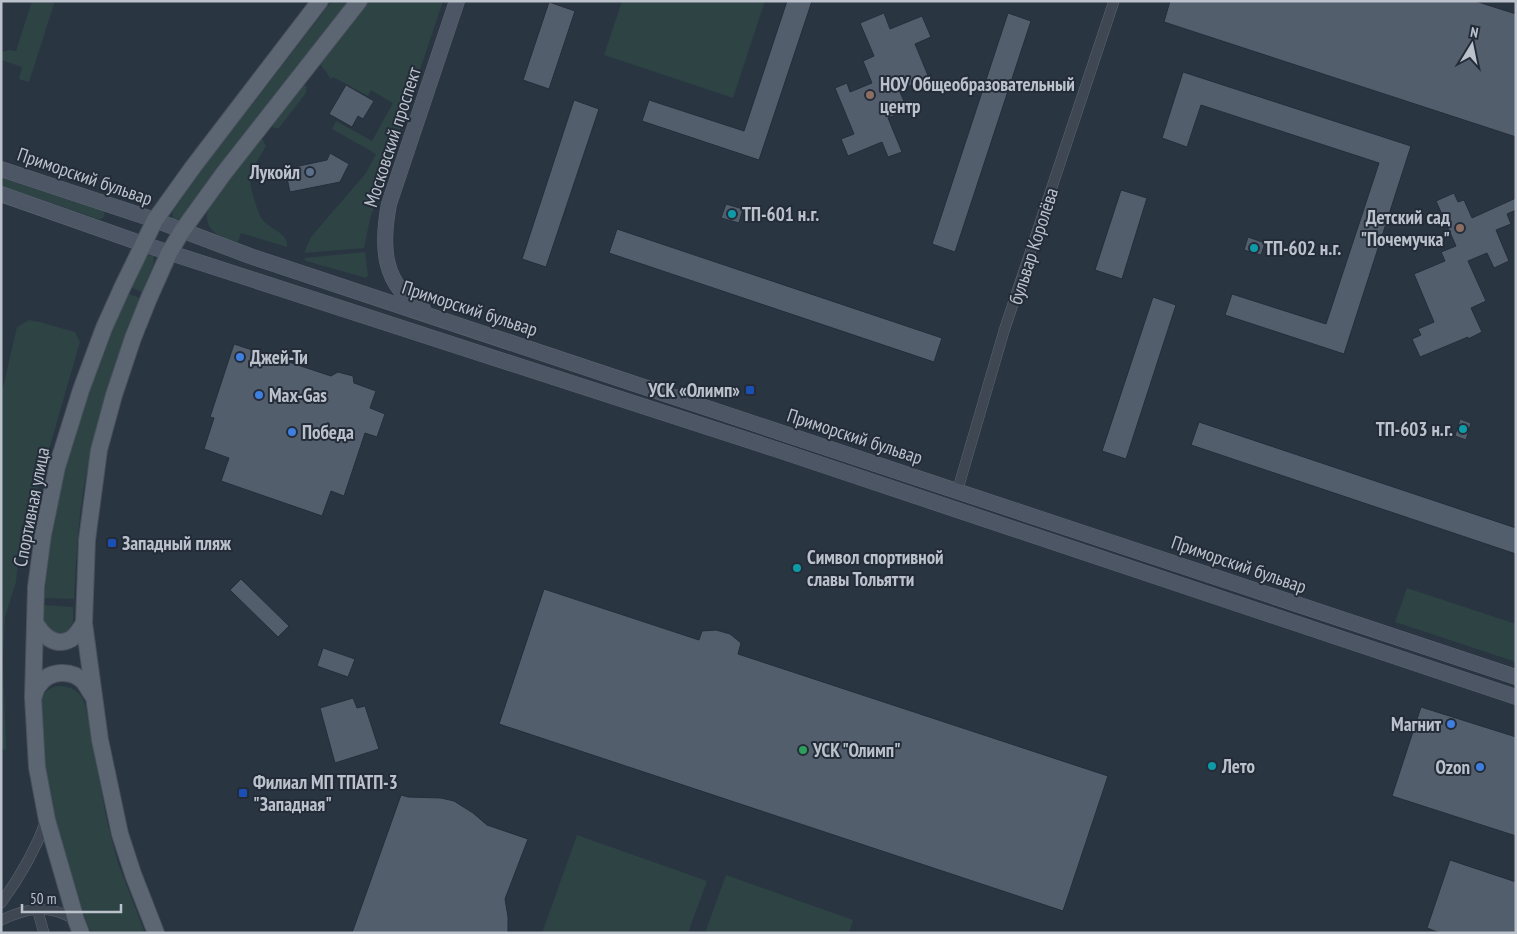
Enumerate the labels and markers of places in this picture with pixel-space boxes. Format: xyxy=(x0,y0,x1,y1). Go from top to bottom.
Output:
place label: НОУ Общеобразовательный центр xyxy=(880,72,1075,118)
marker: НОУ Общеобразовательный центр xyxy=(864,89,876,101)
place label: Лукойл xyxy=(249,160,300,184)
marker: Лукойл xyxy=(304,166,316,178)
place label: ТП-601 н.г. xyxy=(742,202,819,226)
place label: Детский сад "Почемучка" xyxy=(1360,205,1450,251)
marker: ТП-601 н.г. xyxy=(726,208,738,220)
marker: Детский сад "Почемучка" xyxy=(1454,222,1466,234)
place label: ТП-602 н.г. xyxy=(1264,236,1341,260)
marker: ТП-602 н.г. xyxy=(1248,242,1260,254)
place label: Джей-Ти xyxy=(250,345,308,369)
marker: Джей-Ти xyxy=(234,351,246,363)
place label: УСК «Олимп» xyxy=(647,378,740,402)
place label: Max-Gas xyxy=(269,383,327,407)
marker: УСК «Олимп» xyxy=(744,384,756,396)
marker: Max-Gas xyxy=(253,389,265,401)
place label: ТП-603 н.г. xyxy=(1376,417,1453,441)
place label: Победа xyxy=(302,420,354,444)
marker: ТП-603 н.г. xyxy=(1457,423,1469,435)
marker: Победа xyxy=(286,426,298,438)
place label: Западный пляж xyxy=(122,531,232,555)
marker: Западный пляж xyxy=(106,537,118,549)
place label: Символ спортивной славы Тольятти xyxy=(807,545,944,591)
marker: Символ спортивной славы Тольятти xyxy=(791,562,803,574)
place label: Магнит xyxy=(1391,712,1441,736)
marker: Магнит xyxy=(1445,718,1457,730)
place label: УСК "Олимп" xyxy=(812,738,901,762)
marker: УСК "Олимп" xyxy=(797,744,809,756)
place label: Лето xyxy=(1221,754,1255,778)
place label: Ozon xyxy=(1436,755,1470,779)
marker: Лето xyxy=(1206,760,1218,772)
marker: Ozon xyxy=(1474,761,1486,773)
place label: Филиал МП ТПАТП-3 "Западная" xyxy=(253,770,398,816)
marker: Филиал МП ТПАТП-3 "Западная" xyxy=(237,787,249,799)

